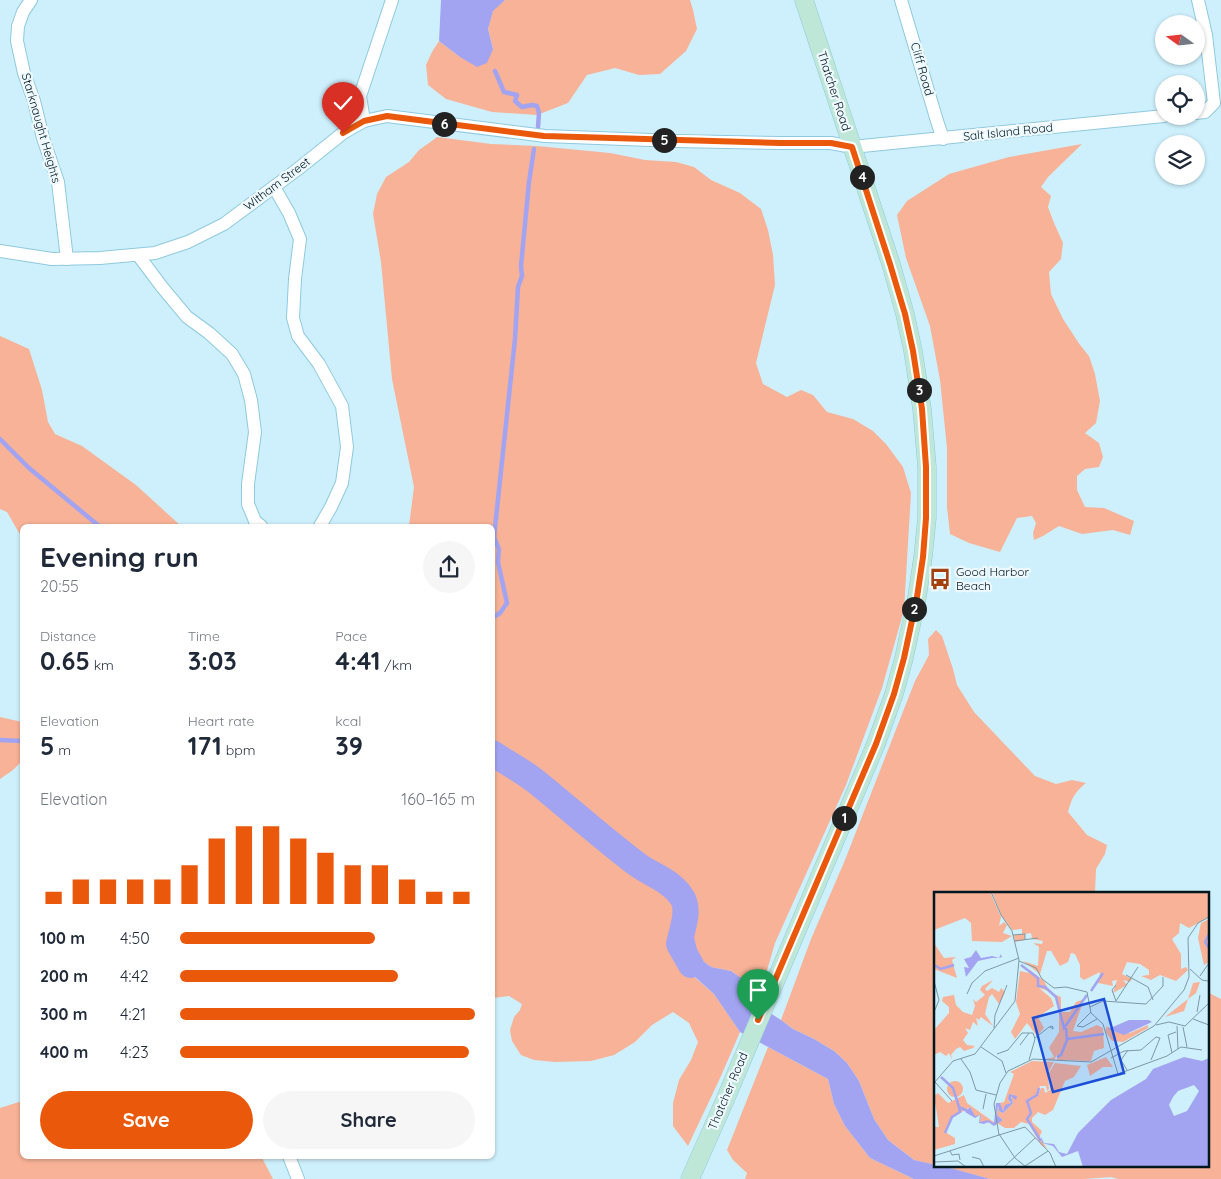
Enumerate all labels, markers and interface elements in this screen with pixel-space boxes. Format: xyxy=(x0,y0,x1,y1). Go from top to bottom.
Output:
north arrow xyxy=(1155,15,1205,65)
map controls xyxy=(1155,15,1205,185)
street label: Cliff Road xyxy=(908,40,937,97)
street label: Thatcher Road xyxy=(815,49,854,133)
street label: Starknaught Heights xyxy=(19,71,64,185)
button: locate xyxy=(1155,75,1205,125)
pin xyxy=(322,82,364,133)
icon: check xyxy=(329,89,357,117)
pin: 6 xyxy=(432,112,456,136)
text: 6 xyxy=(441,115,448,133)
street label: Salt Island Road xyxy=(962,119,1053,144)
pin: 5 xyxy=(652,128,676,152)
text: 5 xyxy=(660,131,669,149)
button: layers xyxy=(1155,135,1205,185)
street label: Witham Street xyxy=(241,154,313,213)
pin: 4 xyxy=(850,164,874,190)
text: 4 xyxy=(858,168,867,186)
pin: 3 xyxy=(906,378,932,402)
text: 3 xyxy=(916,381,923,399)
text: Evening run xyxy=(40,539,199,574)
button: share xyxy=(423,541,475,593)
place label: Good Harbor Beach xyxy=(956,564,1029,593)
bus stop icon: Good Harbor Beach xyxy=(927,566,953,592)
text: 20:55 xyxy=(40,576,79,596)
pin: 2 xyxy=(902,596,926,622)
text: 2 xyxy=(911,600,918,618)
text: Distance xyxy=(40,627,96,645)
text: Time xyxy=(188,627,220,645)
text: Pace xyxy=(335,627,367,645)
text: 0.65 xyxy=(40,645,90,676)
text: 3:03 xyxy=(188,645,237,676)
text: 4:41 xyxy=(335,645,381,676)
text: km xyxy=(90,656,114,674)
text: /km xyxy=(381,656,412,674)
text: Elevation xyxy=(40,712,99,730)
text: Heart rate xyxy=(188,712,254,730)
text: kcal xyxy=(335,712,361,730)
text: 5 xyxy=(40,730,54,761)
text: 171 xyxy=(188,730,222,761)
text: 39 xyxy=(335,730,363,761)
text: m xyxy=(54,741,71,759)
text: bpm xyxy=(222,741,255,759)
text: Elevation xyxy=(40,789,107,809)
text: 160–165 m xyxy=(401,789,475,809)
pin: 1 xyxy=(832,806,856,830)
text: 1 xyxy=(842,809,847,827)
inset map xyxy=(934,892,1208,1166)
text: 100 m xyxy=(40,928,85,948)
text: 4:50 xyxy=(120,928,150,948)
text: 200 m xyxy=(40,966,88,986)
text: 4:42 xyxy=(120,966,149,986)
pin xyxy=(737,969,779,1020)
icon: arrive xyxy=(744,976,772,1004)
text: 300 m xyxy=(40,1004,87,1024)
text: 4:21 xyxy=(120,1004,146,1024)
text: 400 m xyxy=(40,1042,88,1062)
text: 4:23 xyxy=(120,1042,149,1062)
street label: Thatcher Road xyxy=(704,1050,751,1132)
button: Save xyxy=(40,1091,253,1149)
button: Share xyxy=(263,1091,475,1149)

